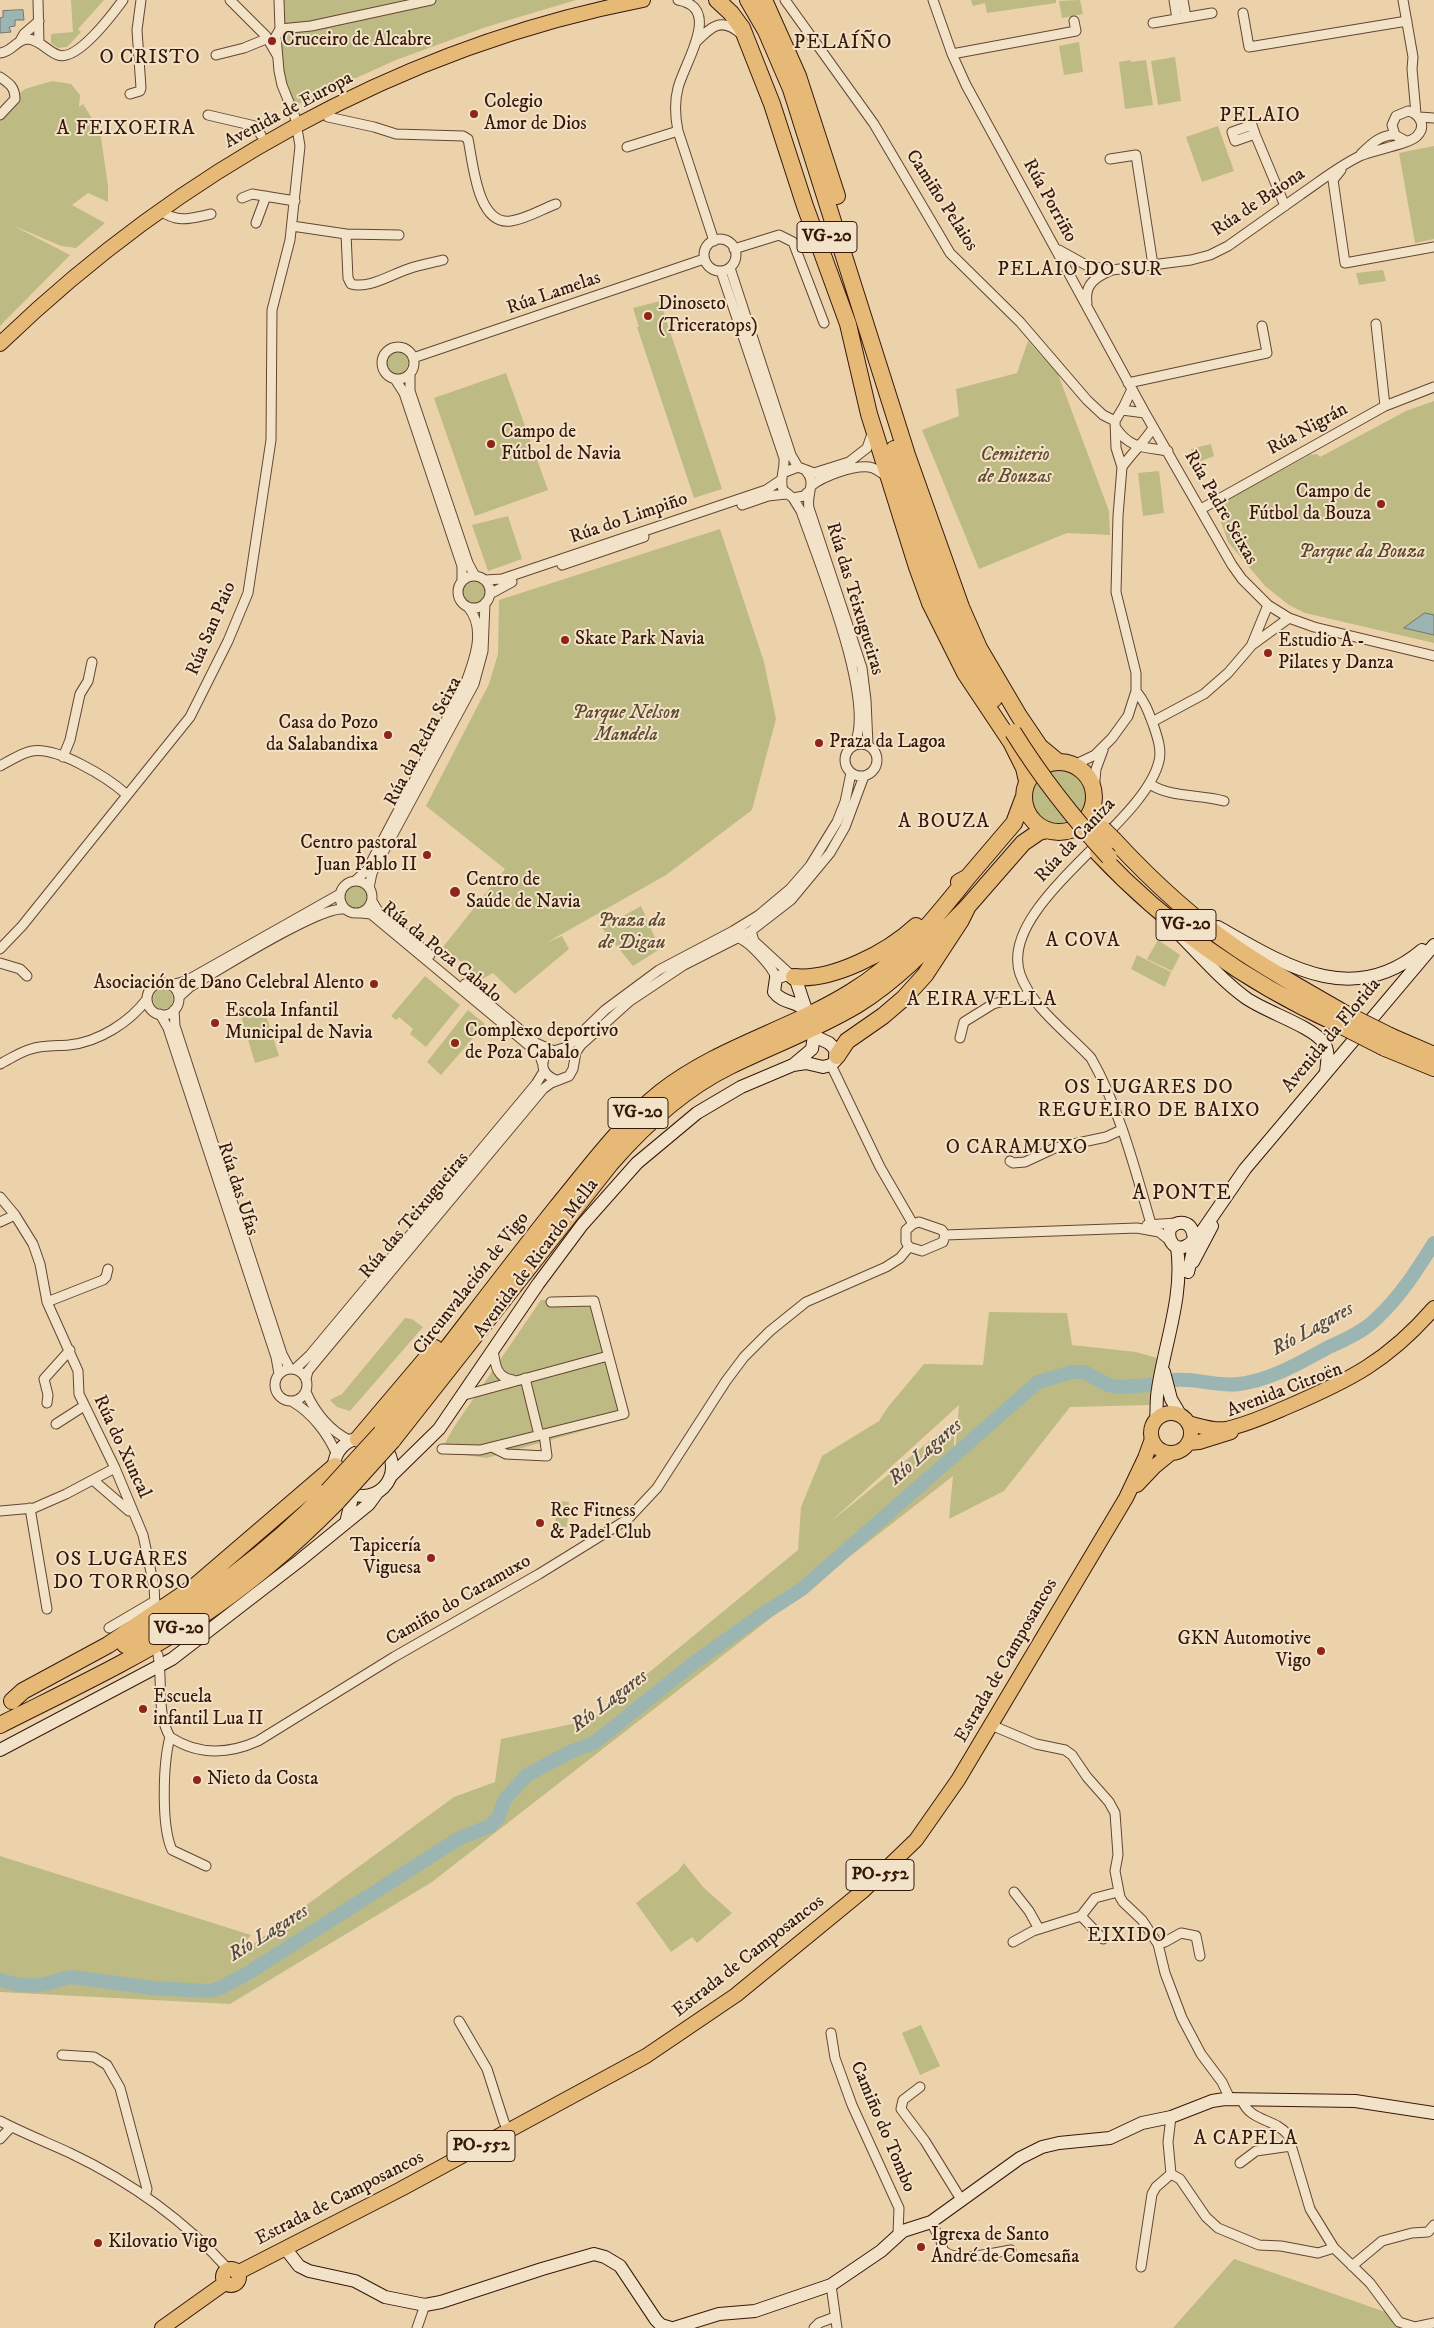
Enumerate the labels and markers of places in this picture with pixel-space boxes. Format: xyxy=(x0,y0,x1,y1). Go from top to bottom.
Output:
place label: Cruceiro de Alcabre xyxy=(282,30,431,52)
marker: Cruceiro de Alcabre xyxy=(266,35,278,47)
place label: Colegio Amor de Dios xyxy=(484,92,587,136)
marker: Colegio Amor de Dios xyxy=(468,108,480,120)
place label: Dinoseto (Triceratops) xyxy=(658,294,758,338)
marker: Dinoseto (Triceratops) xyxy=(642,310,654,322)
place label: Campo de Fútbol de Navia xyxy=(501,422,621,466)
marker: Campo de Fútbol de Navia xyxy=(485,438,497,450)
place label: Campo de Fútbol da Bouza xyxy=(1248,482,1371,526)
marker: Campo de Fútbol da Bouza xyxy=(1375,498,1387,510)
place label: Skate Park Navia xyxy=(575,629,705,651)
place label: Estudio A - Pilates y Danza xyxy=(1278,631,1394,675)
marker: Skate Park Navia xyxy=(559,634,571,646)
marker: Estudio A - Pilates y Danza xyxy=(1262,647,1274,659)
place label: Casa do Pozo da Salabandixa xyxy=(266,713,378,757)
marker: Casa do Pozo da Salabandixa xyxy=(382,729,394,741)
place label: Praza da Lagoa xyxy=(829,732,946,754)
marker: Praza da Lagoa xyxy=(813,737,825,749)
place label: Centro pastoral Juan Pablo II xyxy=(300,833,417,877)
marker: Centro pastoral Juan Pablo II xyxy=(421,849,433,861)
place label: Centro de Saúde de Navia xyxy=(466,870,581,914)
marker: Centro de Saúde de Navia xyxy=(448,885,462,899)
place label: Asociación de Dano Celebral Alento xyxy=(94,973,364,995)
marker: Asociación de Dano Celebral Alento xyxy=(368,978,380,990)
place label: Escola Infantil Municipal de Navia xyxy=(225,1001,372,1045)
marker: Escola Infantil Municipal de Navia xyxy=(209,1017,221,1029)
place label: Complexo deportivo de Poza Cabalo xyxy=(465,1021,618,1065)
marker: Complexo deportivo de Poza Cabalo xyxy=(449,1037,461,1049)
place label: Rec Fitness & Padel Club xyxy=(550,1501,651,1545)
marker: Rec Fitness & Padel Club xyxy=(534,1517,546,1529)
place label: Tapicería Viguesa xyxy=(350,1536,421,1580)
marker: Tapicería Viguesa xyxy=(425,1552,437,1564)
place label: GKN Automotive Vigo xyxy=(1177,1629,1311,1673)
marker: GKN Automotive Vigo xyxy=(1315,1645,1327,1657)
place label: Escuela infantil Lua II xyxy=(153,1687,263,1731)
marker: Escuela infantil Lua II xyxy=(137,1703,149,1715)
place label: Nieto da Costa xyxy=(207,1769,318,1791)
marker: Nieto da Costa xyxy=(191,1774,203,1786)
place label: Igrexa de Santo André de Comesaña xyxy=(931,2225,1079,2269)
place label: Kilovatio Vigo xyxy=(108,2232,217,2254)
marker: Kilovatio Vigo xyxy=(92,2237,104,2249)
marker: Igrexa de Santo André de Comesaña xyxy=(915,2241,927,2253)

